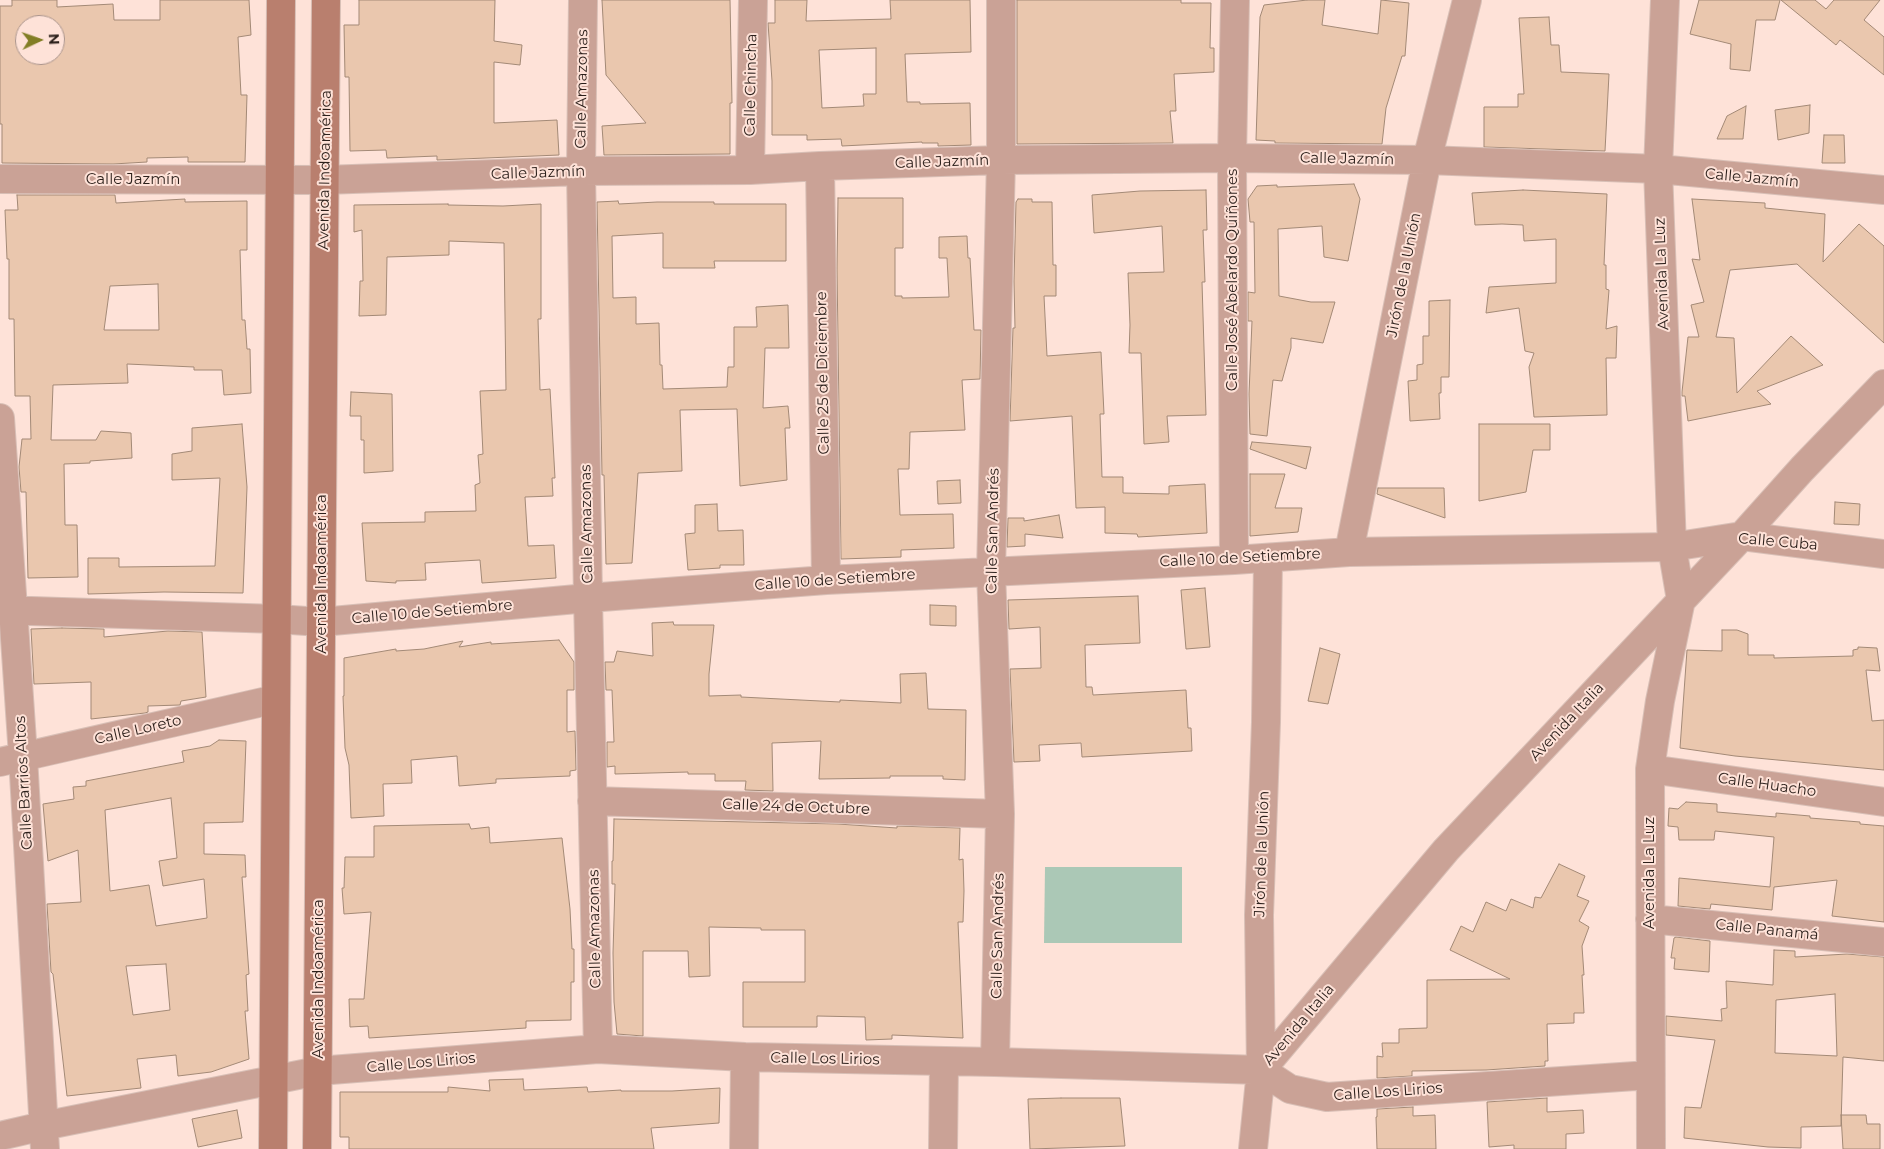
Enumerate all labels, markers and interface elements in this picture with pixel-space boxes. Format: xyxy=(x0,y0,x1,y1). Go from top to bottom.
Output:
north arrow xyxy=(15,15,65,65)
street label: Calle Amazonas xyxy=(572,29,592,149)
text: N xyxy=(45,33,63,45)
street label: Calle Chincha xyxy=(741,34,761,136)
street label: Avenida Indoamérica xyxy=(315,90,335,250)
street label: Calle Jazmín xyxy=(1300,149,1394,169)
street label: Calle Jazmín xyxy=(894,151,990,173)
street label: Calle Jazmín xyxy=(490,162,586,184)
street label: Calle Jazmín xyxy=(1704,165,1800,191)
street label: Calle José Abelardo Quiñones xyxy=(1224,169,1242,391)
street label: Calle Jazmín xyxy=(86,171,180,189)
street label: Jirón de la Unión xyxy=(1383,211,1425,339)
street label: Avenida La Luz xyxy=(1651,217,1673,331)
street label: Calle 25 de Diciembre xyxy=(813,291,833,455)
street label: Calle Amazonas xyxy=(577,464,597,584)
street label: Calle San Andrés xyxy=(983,468,1003,594)
street label: Avenida Indoamérica xyxy=(313,494,331,654)
street label: Calle Cuba xyxy=(1737,530,1819,554)
street label: Calle 10 de Setiembre xyxy=(1159,545,1321,571)
street label: Calle 10 de Setiembre xyxy=(754,565,916,595)
street label: Calle 10 de Setiembre xyxy=(351,596,513,628)
street label: Avenida Italia xyxy=(1526,679,1608,765)
street label: Calle Loreto xyxy=(93,711,183,749)
street label: Calle Barrios Altos xyxy=(11,715,37,851)
street label: Calle Huacho xyxy=(1717,769,1817,801)
street label: Jirón de la Unión xyxy=(1251,791,1273,917)
street label: Calle 24 de Octubre xyxy=(722,795,870,819)
street label: Avenida La Luz xyxy=(1641,817,1659,929)
street label: Calle Amazonas xyxy=(585,869,605,989)
street label: Calle San Andrés xyxy=(988,873,1008,999)
street label: Avenida Indoamérica xyxy=(310,899,328,1059)
street label: Calle Panamá xyxy=(1715,916,1819,944)
street label: Avenida Italia xyxy=(1260,981,1338,1069)
street label: Calle Los Lirios xyxy=(366,1049,476,1077)
street label: Calle Los Lirios xyxy=(770,1049,880,1069)
street label: Calle Los Lirios xyxy=(1333,1079,1443,1105)

